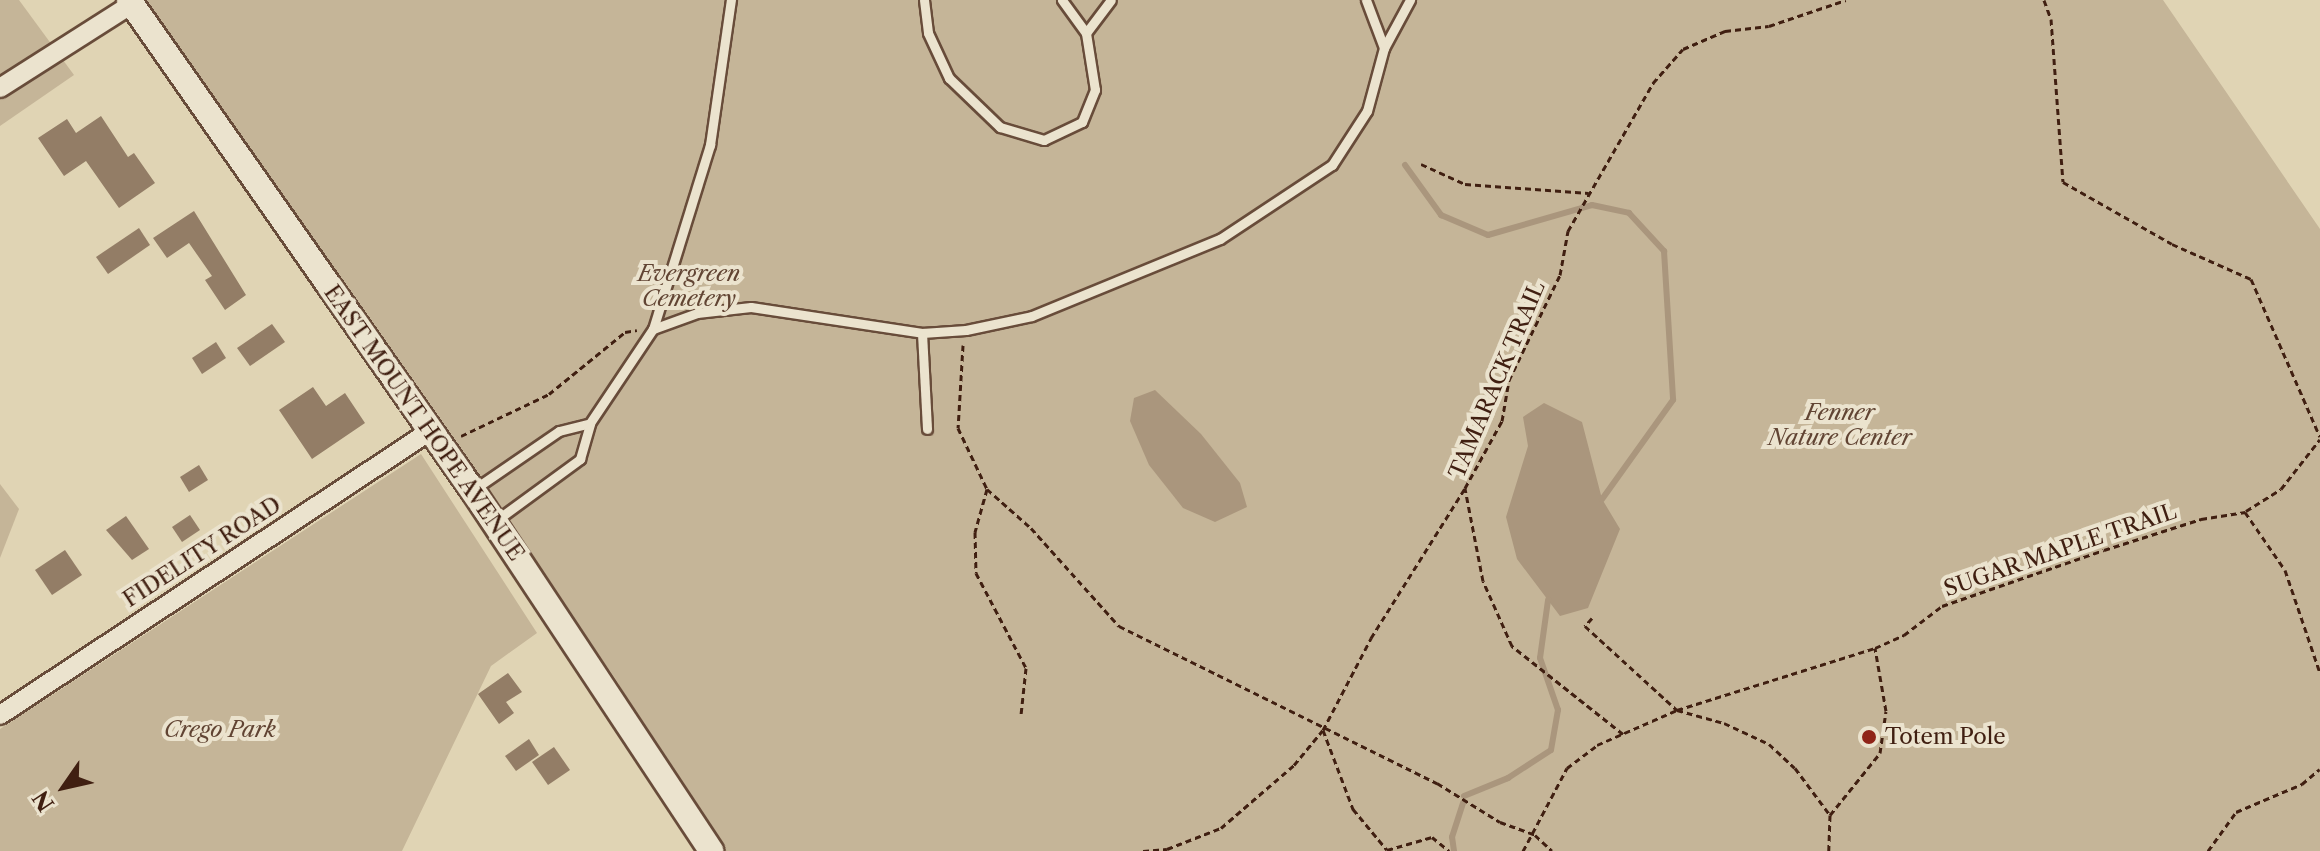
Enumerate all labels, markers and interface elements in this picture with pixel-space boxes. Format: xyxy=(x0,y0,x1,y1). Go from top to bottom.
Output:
park label: Evergreen Cemetery xyxy=(638,260,740,312)
street label: TAMARACK TRAIL xyxy=(1443,277,1551,483)
street label: EAST MOUNT HOPE AVENUE xyxy=(318,279,530,567)
park label: Fenner Nature Center xyxy=(1768,399,1912,450)
street label: FIDELITY ROAD xyxy=(118,491,286,613)
street label: SUGAR MAPLE TRAIL xyxy=(1940,498,2180,602)
park label: Crego Park xyxy=(164,717,276,743)
place label: Totem Pole xyxy=(1885,724,2006,750)
marker: Totem Pole xyxy=(1860,728,1878,746)
north arrow xyxy=(24,747,104,827)
text: N xyxy=(27,785,60,816)

